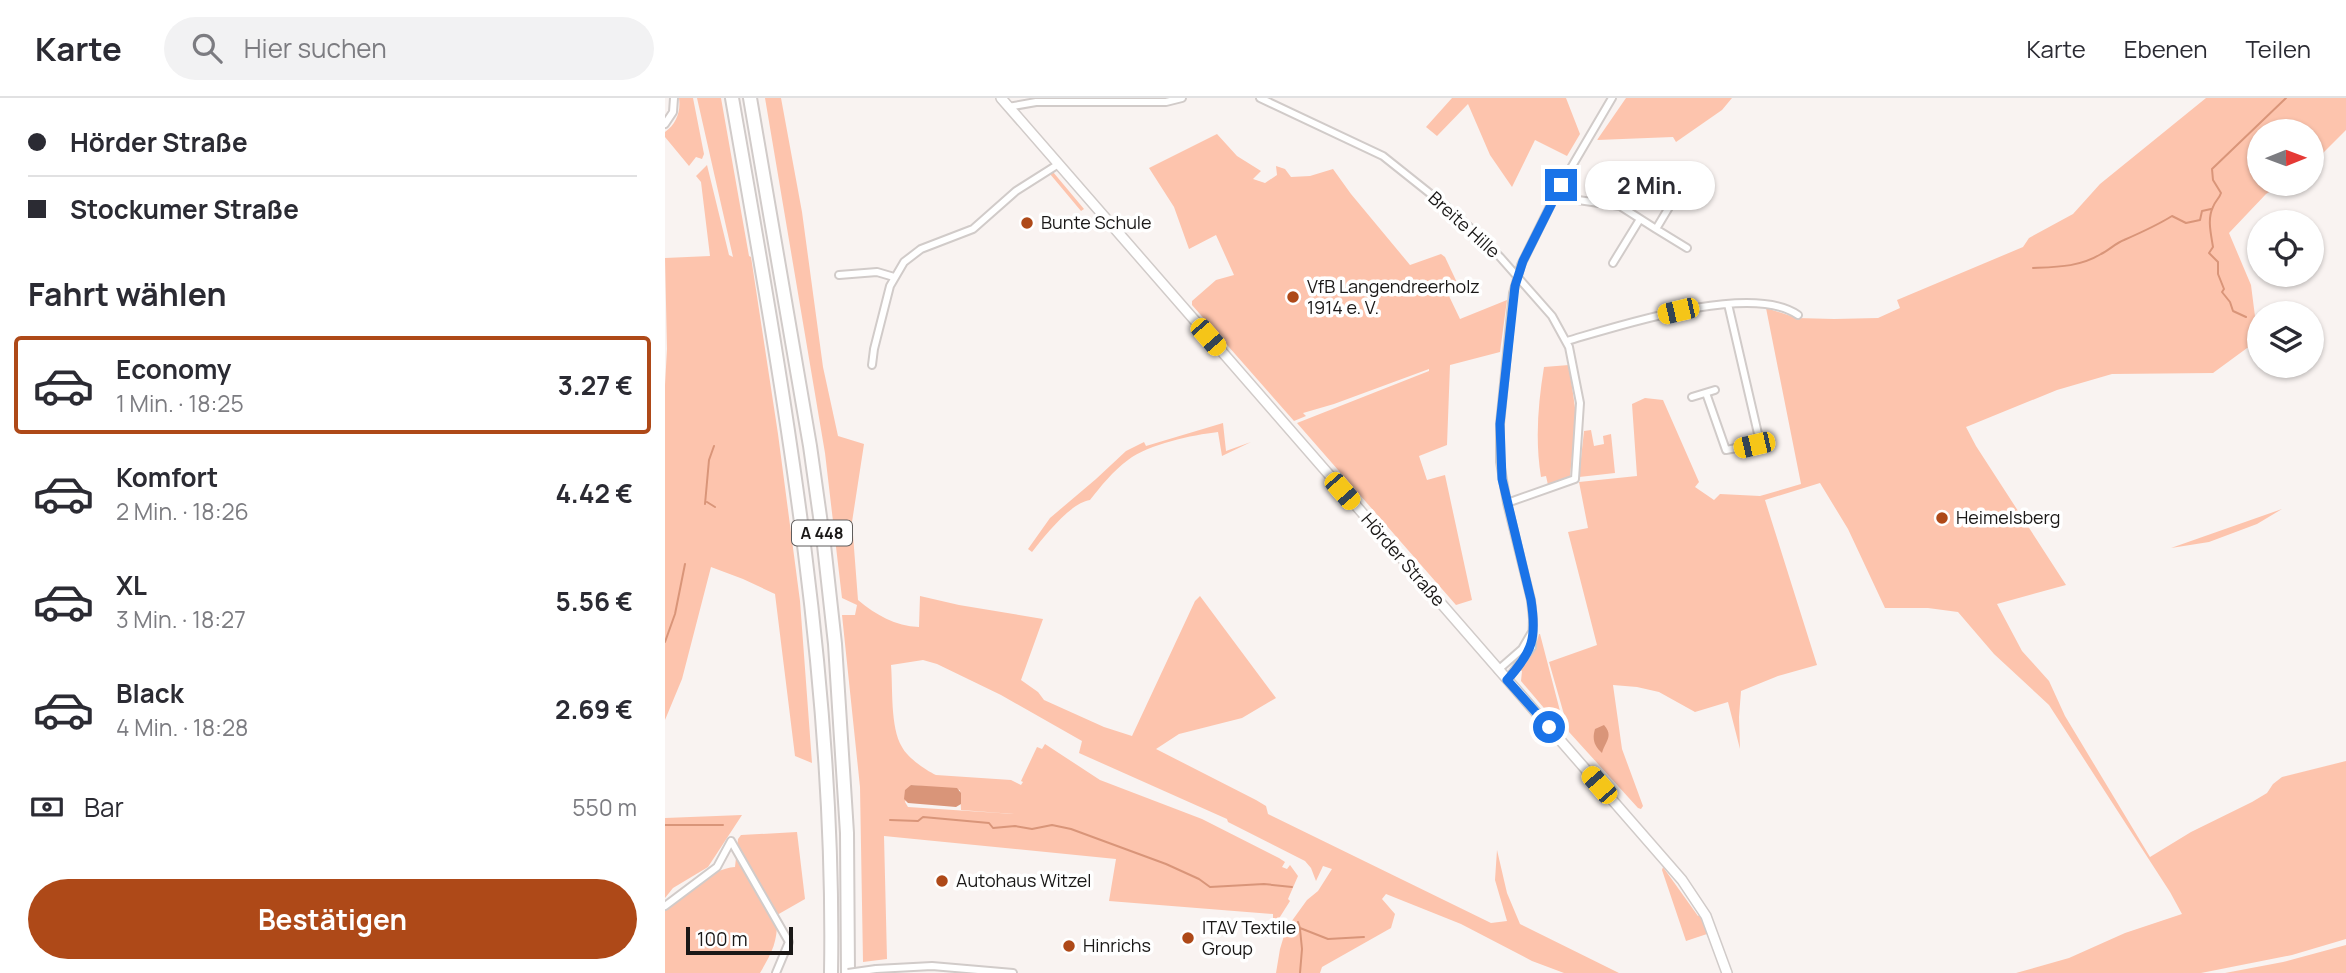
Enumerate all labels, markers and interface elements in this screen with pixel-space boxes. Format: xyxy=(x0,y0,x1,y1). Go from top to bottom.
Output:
search box xyxy=(164,17,654,80)
text: Karte xyxy=(35,26,122,71)
icon: search xyxy=(188,29,226,67)
text: Hier suchen xyxy=(244,30,387,66)
text: Karte xyxy=(2026,32,2086,65)
text: Ebenen xyxy=(2124,32,2207,65)
text: Teilen xyxy=(2245,32,2311,65)
north arrow xyxy=(2247,119,2324,196)
map controls xyxy=(2247,119,2324,378)
text: Hörder Straße xyxy=(70,124,248,160)
callout: 2 Min. xyxy=(1585,160,1715,210)
route end xyxy=(1545,169,1577,201)
text: 2 Min. xyxy=(1617,169,1683,201)
street label: Breite Hille xyxy=(1424,186,1506,263)
text: Stockumer Straße xyxy=(70,191,299,227)
place label: Bunte Schule xyxy=(1041,210,1152,234)
button: locate xyxy=(2247,210,2324,287)
marker: Bunte Schule xyxy=(1019,215,1035,231)
text: Fahrt wählen xyxy=(28,272,227,316)
place label: VfB Langendreerholz 1914 e. V. xyxy=(1307,274,1480,319)
marker: VfB Langendreerholz 1914 e. V. xyxy=(1285,289,1301,305)
car xyxy=(1656,296,1701,326)
button: layers xyxy=(2247,301,2324,378)
car xyxy=(1187,314,1230,360)
text: Economy xyxy=(116,351,231,387)
icon: car xyxy=(32,354,95,417)
text: 3.27 € xyxy=(558,367,633,403)
text: 1 Min. · 18:25 xyxy=(116,387,244,419)
car xyxy=(1732,430,1777,460)
text: Komfort xyxy=(116,459,218,495)
icon: car xyxy=(32,462,95,525)
car xyxy=(1321,468,1364,514)
text: 4.42 € xyxy=(556,475,633,511)
text: 2 Min. · 18:26 xyxy=(116,495,249,527)
place label: Heimelsberg xyxy=(1956,505,2060,529)
street label: Hörder Straße xyxy=(1357,508,1451,611)
marker: Heimelsberg xyxy=(1934,510,1950,526)
road number: A 448 xyxy=(792,520,852,546)
text: XL xyxy=(116,567,147,603)
icon: car xyxy=(32,570,95,633)
text: 5.56 € xyxy=(556,583,633,619)
text: 3 Min. · 18:27 xyxy=(116,603,246,635)
text: Black xyxy=(116,675,184,711)
icon: car xyxy=(32,678,95,741)
text: 2.69 € xyxy=(555,691,633,727)
text: 4 Min. · 18:28 xyxy=(116,711,248,743)
route start xyxy=(1533,711,1565,743)
car xyxy=(1578,762,1621,808)
icon: cash xyxy=(28,788,66,826)
text: Bar xyxy=(84,789,124,825)
text: 550 m xyxy=(572,791,637,823)
place label: Autohaus Witzel xyxy=(956,868,1091,892)
marker: Autohaus Witzel xyxy=(934,873,950,889)
button: Bestätigen xyxy=(28,879,637,959)
place label: ITAV Textile Group xyxy=(1202,915,1296,960)
scale bar xyxy=(686,924,793,956)
text: 100 m xyxy=(697,926,748,952)
marker: ITAV Textile Group xyxy=(1180,930,1196,946)
place label: Hinrichs xyxy=(1083,933,1151,957)
marker: Hinrichs xyxy=(1061,938,1077,954)

